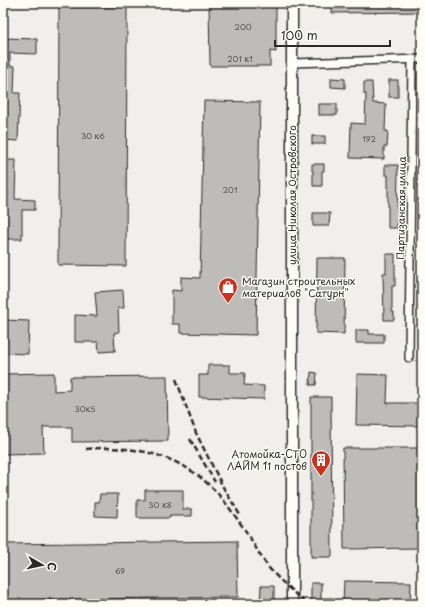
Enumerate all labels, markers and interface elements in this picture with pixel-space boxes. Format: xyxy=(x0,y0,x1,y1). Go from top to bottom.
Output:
house number: 200 xyxy=(234,21,252,33)
scale bar xyxy=(275,22,390,48)
text: 100 m xyxy=(281,26,318,44)
house number: 201 к1 xyxy=(227,53,253,65)
street label: улица Николая Островского xyxy=(284,125,299,265)
house number: 30 к6 xyxy=(81,130,105,142)
house number: 192 xyxy=(362,133,376,145)
street label: Партизанская улица xyxy=(392,155,409,260)
house number: 201 xyxy=(222,184,238,196)
place label: Магазин строительных материалов "Сатурн" xyxy=(242,273,355,300)
shop icon: Магазин строительных материалов "Сатурн" xyxy=(217,276,239,304)
house number: 30к5 xyxy=(74,403,96,415)
place label: Атомойка-СТО ЛАЙМ 11 постов xyxy=(227,446,307,473)
building icon: Атомойка-СТО ЛАЙМ 11 постов xyxy=(310,449,332,477)
house number: 30 к8 xyxy=(148,499,172,511)
north arrow xyxy=(22,545,62,585)
text: С xyxy=(43,561,61,572)
house number: 69 xyxy=(115,565,125,577)

